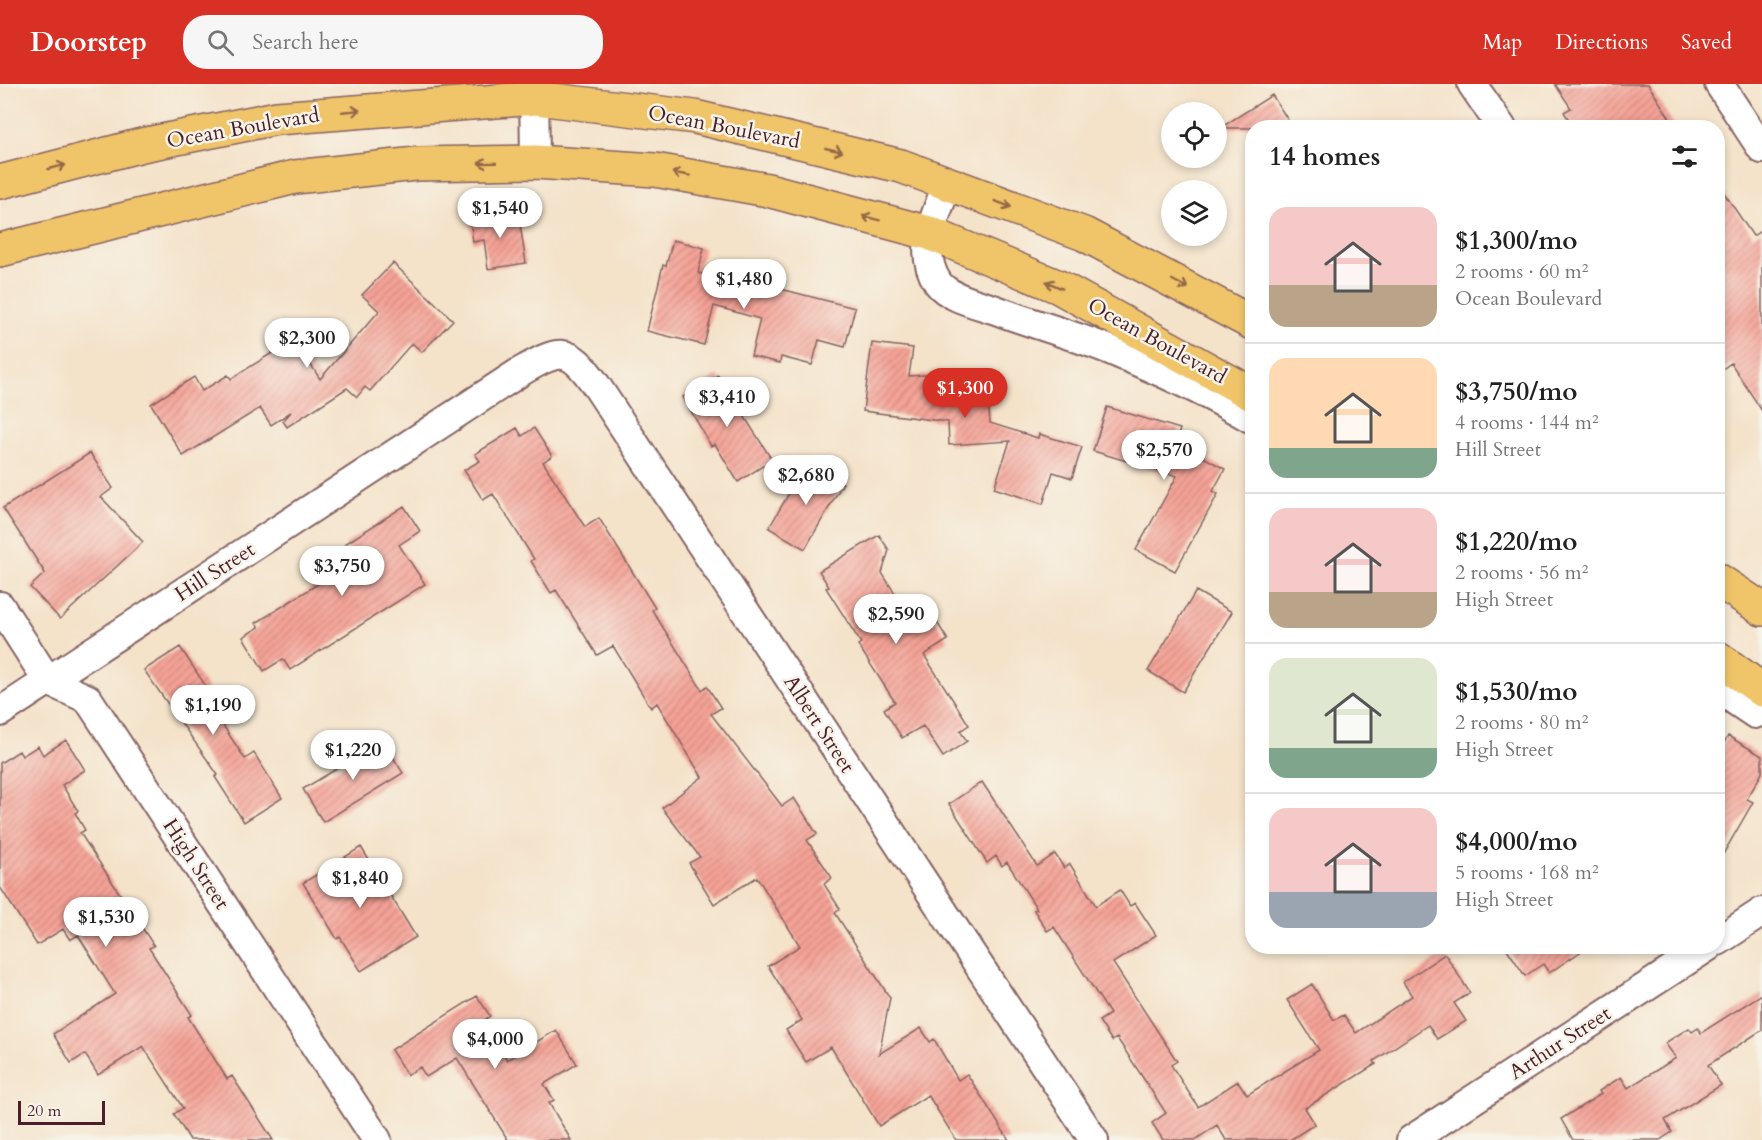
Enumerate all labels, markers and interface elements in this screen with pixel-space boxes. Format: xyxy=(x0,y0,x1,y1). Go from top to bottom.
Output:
search box xyxy=(183,15,603,69)
text: Doorstep xyxy=(30,23,147,61)
icon: search xyxy=(204,26,237,59)
text: Search here xyxy=(252,27,359,57)
text: Map xyxy=(1482,28,1522,57)
text: Directions xyxy=(1555,28,1648,57)
text: Saved xyxy=(1681,28,1732,57)
street label: Ocean Boulevard xyxy=(645,98,803,156)
street label: Ocean Boulevard xyxy=(164,100,322,156)
map controls xyxy=(1161,102,1227,246)
button: locate xyxy=(1161,102,1227,168)
one-way arrow xyxy=(340,105,360,116)
text: 14 homes xyxy=(1269,139,1380,174)
icon: filters xyxy=(1668,140,1701,173)
one-way arrow xyxy=(824,145,843,156)
one-way arrow xyxy=(478,157,498,169)
one-way arrow xyxy=(47,161,66,172)
one-way arrow xyxy=(672,169,692,180)
button: layers xyxy=(1161,180,1227,246)
pin: $1,540 xyxy=(451,188,549,239)
text: $1,540 xyxy=(471,194,529,221)
one-way arrow xyxy=(993,199,1012,210)
one-way arrow xyxy=(862,211,881,223)
text: $1,300/mo xyxy=(1455,223,1578,258)
icon: home xyxy=(1317,231,1389,303)
text: 2 rooms · 60 m² xyxy=(1455,258,1588,285)
pin: $1,480 xyxy=(695,259,793,310)
text: $1,480 xyxy=(715,265,773,292)
one-way arrow xyxy=(1045,279,1063,290)
one-way arrow xyxy=(1171,279,1189,291)
text: Ocean Boulevard xyxy=(1455,285,1602,312)
street label: Ocean Boulevard xyxy=(1082,291,1232,391)
pin: $2,300 xyxy=(258,318,356,369)
text: $2,300 xyxy=(278,324,336,351)
pin: $1,300 xyxy=(916,368,1014,419)
text: $1,300 xyxy=(936,374,994,401)
text: $3,750/mo xyxy=(1455,374,1578,409)
pin: $3,410 xyxy=(678,377,776,428)
icon: home xyxy=(1317,382,1389,454)
text: $3,410 xyxy=(698,383,756,410)
text: 4 rooms · 144 m² xyxy=(1455,409,1599,436)
pin: $2,570 xyxy=(1115,430,1213,481)
text: $2,570 xyxy=(1135,436,1193,463)
text: Hill Street xyxy=(1455,436,1541,463)
pin: $2,680 xyxy=(757,455,855,506)
text: $2,680 xyxy=(777,461,835,488)
text: $1,220/mo xyxy=(1455,524,1578,559)
icon: home xyxy=(1317,532,1389,604)
street label: Hill Street xyxy=(169,535,261,609)
pin: $3,750 xyxy=(293,546,391,597)
text: $3,750 xyxy=(313,552,371,579)
text: 2 rooms · 56 m² xyxy=(1455,559,1588,586)
text: High Street xyxy=(1455,586,1553,613)
pin: $2,590 xyxy=(847,594,945,645)
text: $2,590 xyxy=(867,600,925,627)
street label: Albert Street xyxy=(776,669,862,779)
text: $1,530/mo xyxy=(1455,674,1578,709)
icon: home xyxy=(1317,682,1389,754)
pin: $1,190 xyxy=(164,685,262,736)
text: $1,190 xyxy=(184,691,242,718)
text: 2 rooms · 80 m² xyxy=(1455,709,1588,736)
pin: $1,220 xyxy=(304,730,402,781)
text: $1,220 xyxy=(324,736,382,763)
text: High Street xyxy=(1455,736,1553,763)
street label: High Street xyxy=(156,813,236,915)
text: $4,000/mo xyxy=(1455,824,1578,859)
icon: home xyxy=(1317,832,1389,904)
pin: $1,840 xyxy=(311,858,409,909)
text: 5 rooms · 168 m² xyxy=(1455,859,1599,886)
text: $1,840 xyxy=(331,864,389,891)
text: High Street xyxy=(1455,886,1553,913)
pin: $1,530 xyxy=(57,897,155,948)
text: $1,530 xyxy=(77,903,135,930)
street label: Arthur Street xyxy=(1503,999,1617,1087)
pin: $4,000 xyxy=(446,1019,544,1070)
text: $4,000 xyxy=(466,1025,524,1052)
scale bar xyxy=(18,1098,105,1126)
text: 20 m xyxy=(27,1100,61,1122)

